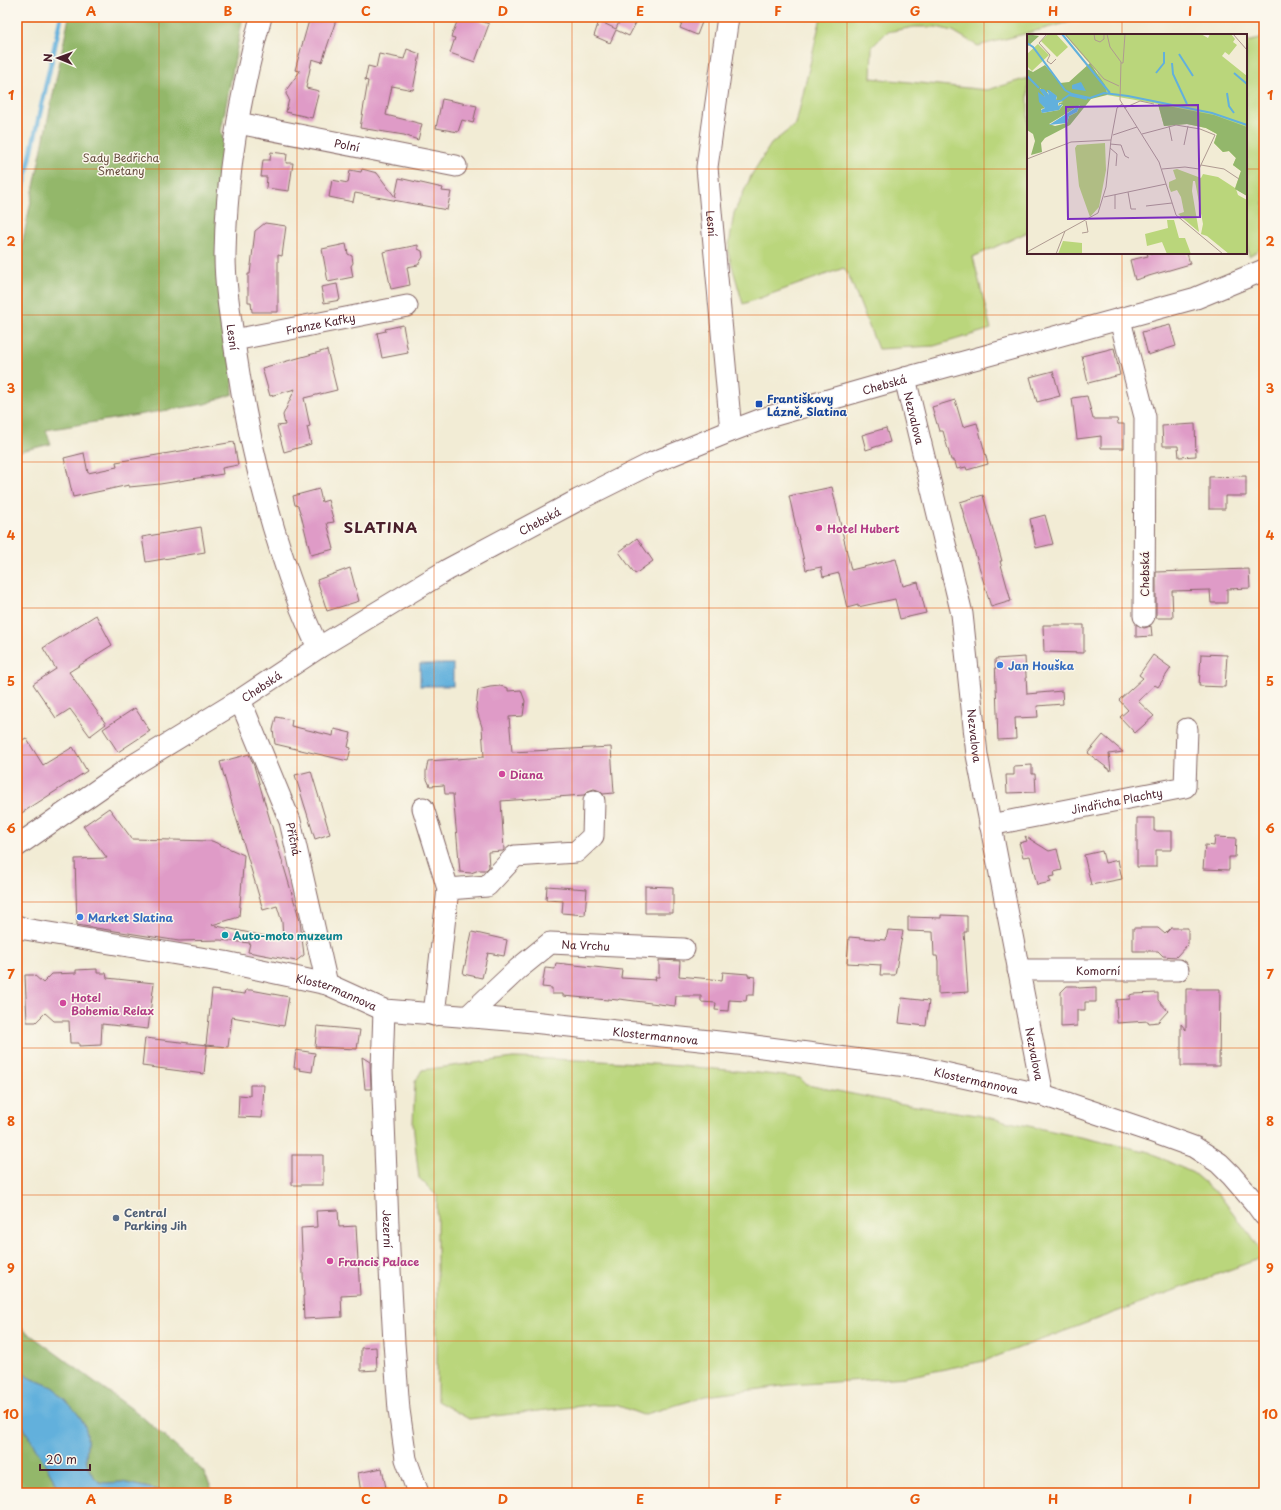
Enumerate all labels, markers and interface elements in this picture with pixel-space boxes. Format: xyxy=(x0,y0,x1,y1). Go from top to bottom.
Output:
text: A xyxy=(86,1,96,20)
text: B xyxy=(224,1,233,20)
text: C xyxy=(361,1,371,20)
text: D xyxy=(498,1,508,20)
text: E xyxy=(636,1,644,20)
text: F xyxy=(774,1,782,20)
text: G xyxy=(910,1,920,20)
text: H xyxy=(1048,1,1058,20)
text: I xyxy=(1188,1,1192,20)
inset map xyxy=(1027,34,1247,254)
north arrow xyxy=(38,38,78,78)
text: N xyxy=(39,53,56,62)
text: 1 xyxy=(8,85,14,104)
text: 1 xyxy=(1267,85,1273,104)
street label: Polní xyxy=(333,134,361,155)
park label: Sady Bedřicha Smetany xyxy=(83,149,160,179)
street label: Lesní xyxy=(702,209,722,238)
text: 2 xyxy=(6,231,16,250)
text: 2 xyxy=(1265,231,1275,250)
street label: Franze Kafky xyxy=(284,308,357,338)
street label: Lesní xyxy=(223,323,244,352)
street label: Chebská xyxy=(860,369,909,398)
text: 3 xyxy=(7,378,16,397)
text: 3 xyxy=(1266,378,1275,397)
place label: Františkovy Lázně, Slatina xyxy=(767,390,848,420)
street label: Nezvalova xyxy=(900,390,929,446)
marker: Františkovy Lázně, Slatina xyxy=(754,399,764,409)
street label: Chebská xyxy=(515,502,564,539)
district label: SLATINA xyxy=(344,515,418,538)
place label: Hotel Hubert xyxy=(827,520,899,537)
marker: Hotel Hubert xyxy=(814,523,824,533)
text: 4 xyxy=(7,525,16,544)
text: 4 xyxy=(1266,525,1275,544)
street label: Chebská xyxy=(1136,551,1153,597)
place label: Jan Houška xyxy=(1008,657,1075,674)
marker: Jan Houška xyxy=(995,660,1005,670)
street label: Chebská xyxy=(237,666,285,706)
text: 5 xyxy=(7,671,15,690)
text: 5 xyxy=(1266,671,1274,690)
street label: Nezvalova xyxy=(964,708,987,764)
place label: Diana xyxy=(510,766,544,783)
marker: Diana xyxy=(497,769,507,779)
street label: Jindřicha Plachty xyxy=(1070,783,1164,818)
text: 6 xyxy=(6,818,16,837)
text: 6 xyxy=(1265,818,1275,837)
street label: Příčná xyxy=(282,820,306,857)
place label: Market Slatina xyxy=(88,909,174,926)
marker: Market Slatina xyxy=(75,912,85,922)
place label: Auto-moto muzeum xyxy=(233,927,343,944)
marker: Auto-moto muzeum xyxy=(220,930,230,940)
street label: Na Vrchu xyxy=(561,935,610,954)
street label: Komorní xyxy=(1076,962,1121,979)
text: 7 xyxy=(7,964,15,983)
text: 7 xyxy=(1266,964,1274,983)
street label: Klostermannova xyxy=(294,969,380,1014)
place label: Hotel Bohemia Relax xyxy=(71,989,154,1019)
marker: Hotel Bohemia Relax xyxy=(58,998,68,1008)
street label: Klostermannova xyxy=(612,1022,699,1048)
street label: Nezvalova xyxy=(1022,1026,1049,1082)
street label: Klostermannova xyxy=(932,1062,1020,1098)
text: 8 xyxy=(7,1111,15,1130)
text: 8 xyxy=(1266,1111,1274,1130)
place label: Central Parking Jih xyxy=(124,1204,187,1234)
street label: Jezerní xyxy=(379,1209,397,1249)
marker: Central Parking Jih xyxy=(111,1213,121,1223)
place label: Francis Palace xyxy=(338,1253,419,1270)
marker: Francis Palace xyxy=(325,1256,335,1266)
text: 9 xyxy=(7,1258,15,1277)
text: 9 xyxy=(1266,1258,1274,1277)
text: 10 xyxy=(3,1404,19,1423)
text: 10 xyxy=(1262,1404,1278,1423)
scale bar xyxy=(40,1446,90,1472)
text: 20 m xyxy=(46,1450,77,1468)
text: A xyxy=(86,1489,96,1508)
text: B xyxy=(224,1489,233,1508)
text: C xyxy=(361,1489,371,1508)
text: D xyxy=(498,1489,508,1508)
text: E xyxy=(636,1489,644,1508)
text: F xyxy=(774,1489,782,1508)
text: G xyxy=(910,1489,920,1508)
text: H xyxy=(1048,1489,1058,1508)
text: I xyxy=(1188,1489,1192,1508)

